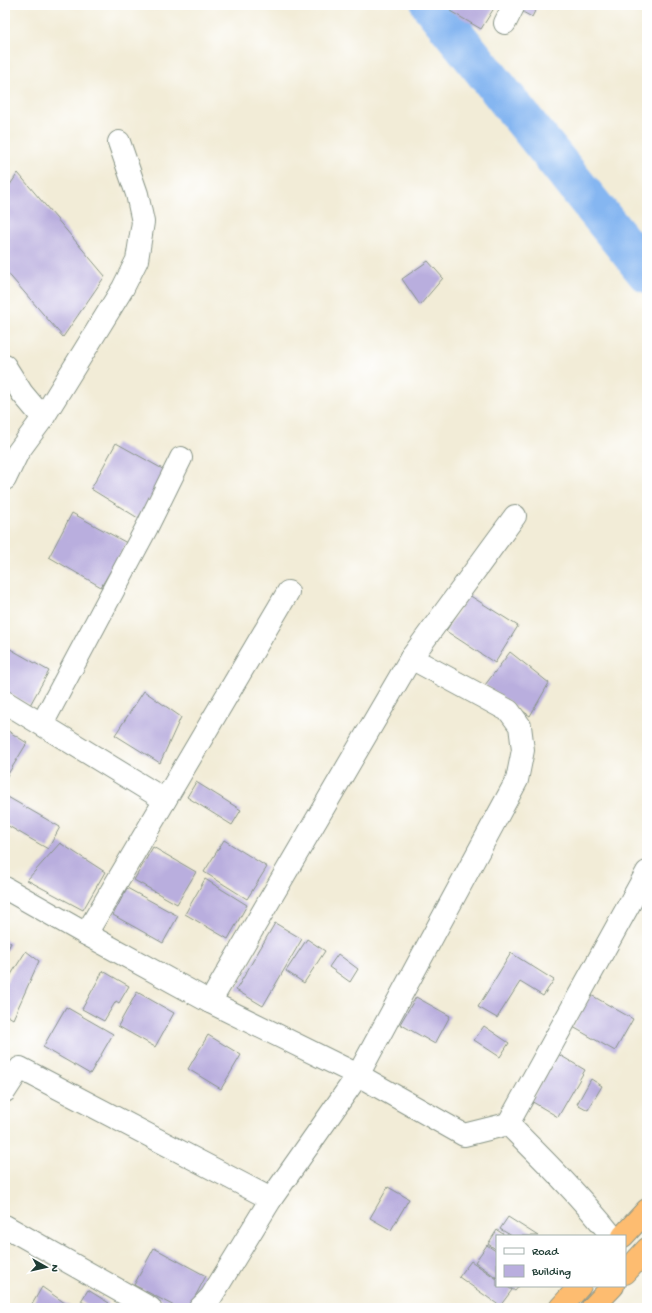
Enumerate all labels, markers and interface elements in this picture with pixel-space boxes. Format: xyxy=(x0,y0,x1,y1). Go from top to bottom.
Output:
legend xyxy=(496,1235,626,1287)
text: Road xyxy=(532,1246,559,1260)
north arrow xyxy=(26,1247,66,1287)
text: N xyxy=(47,1264,60,1273)
text: Building xyxy=(531,1266,571,1280)

